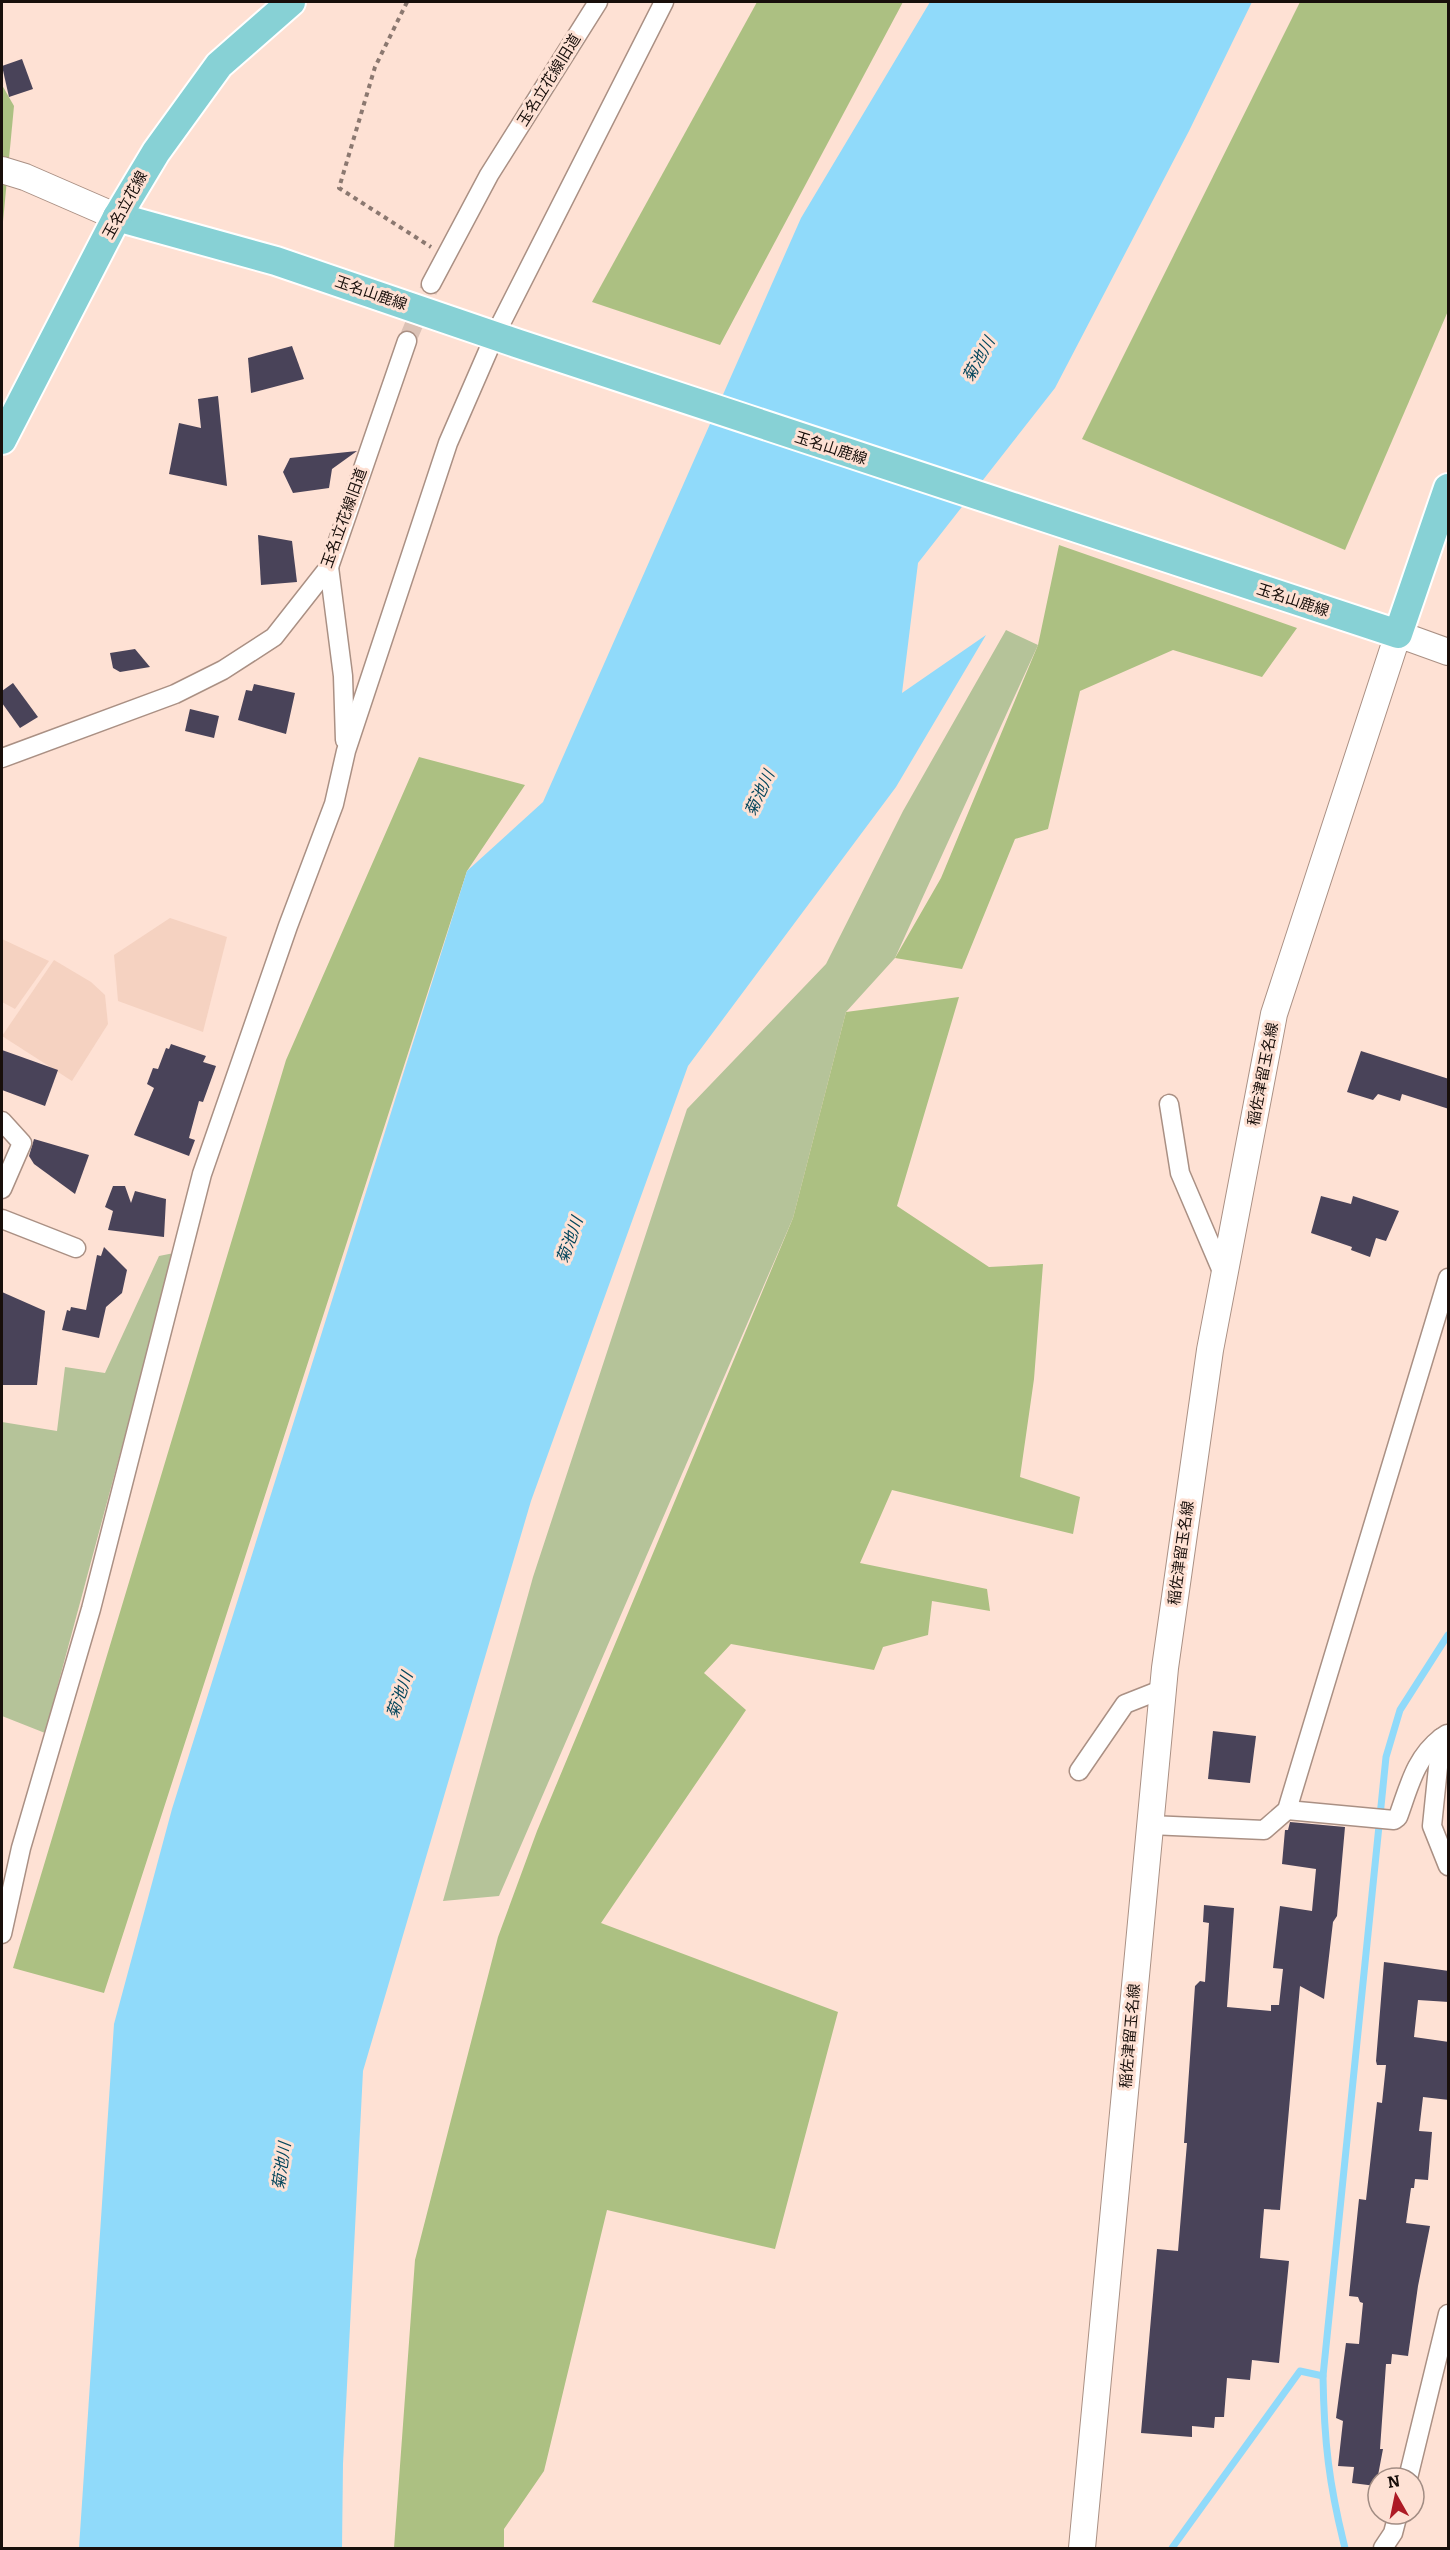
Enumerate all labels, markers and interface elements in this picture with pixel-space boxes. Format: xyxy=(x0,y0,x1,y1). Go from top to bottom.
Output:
street label: 玉名立花線旧道 xyxy=(514,31,584,129)
street label: 玉名立花線 xyxy=(99,168,151,242)
street label: 玉名山鹿線 xyxy=(333,272,409,314)
water label: 菊池川 xyxy=(958,332,999,385)
street label: 玉名山鹿線 xyxy=(793,428,869,468)
street label: 玉名立花線旧道 xyxy=(318,466,370,570)
street label: 玉名山鹿線 xyxy=(1255,580,1331,620)
water label: 菊池川 xyxy=(741,766,779,819)
street label: 稲佐津留玉名線 xyxy=(1244,1021,1282,1127)
water label: 菊池川 xyxy=(552,1212,587,1266)
street label: 稲佐津留玉名線 xyxy=(1165,1500,1197,1606)
water label: 菊池川 xyxy=(382,1667,417,1721)
street label: 稲佐津留玉名線 xyxy=(1116,1983,1144,2089)
water label: 菊池川 xyxy=(269,2139,295,2191)
north arrow xyxy=(1366,2466,1426,2526)
text: N xyxy=(1386,2471,1401,2492)

